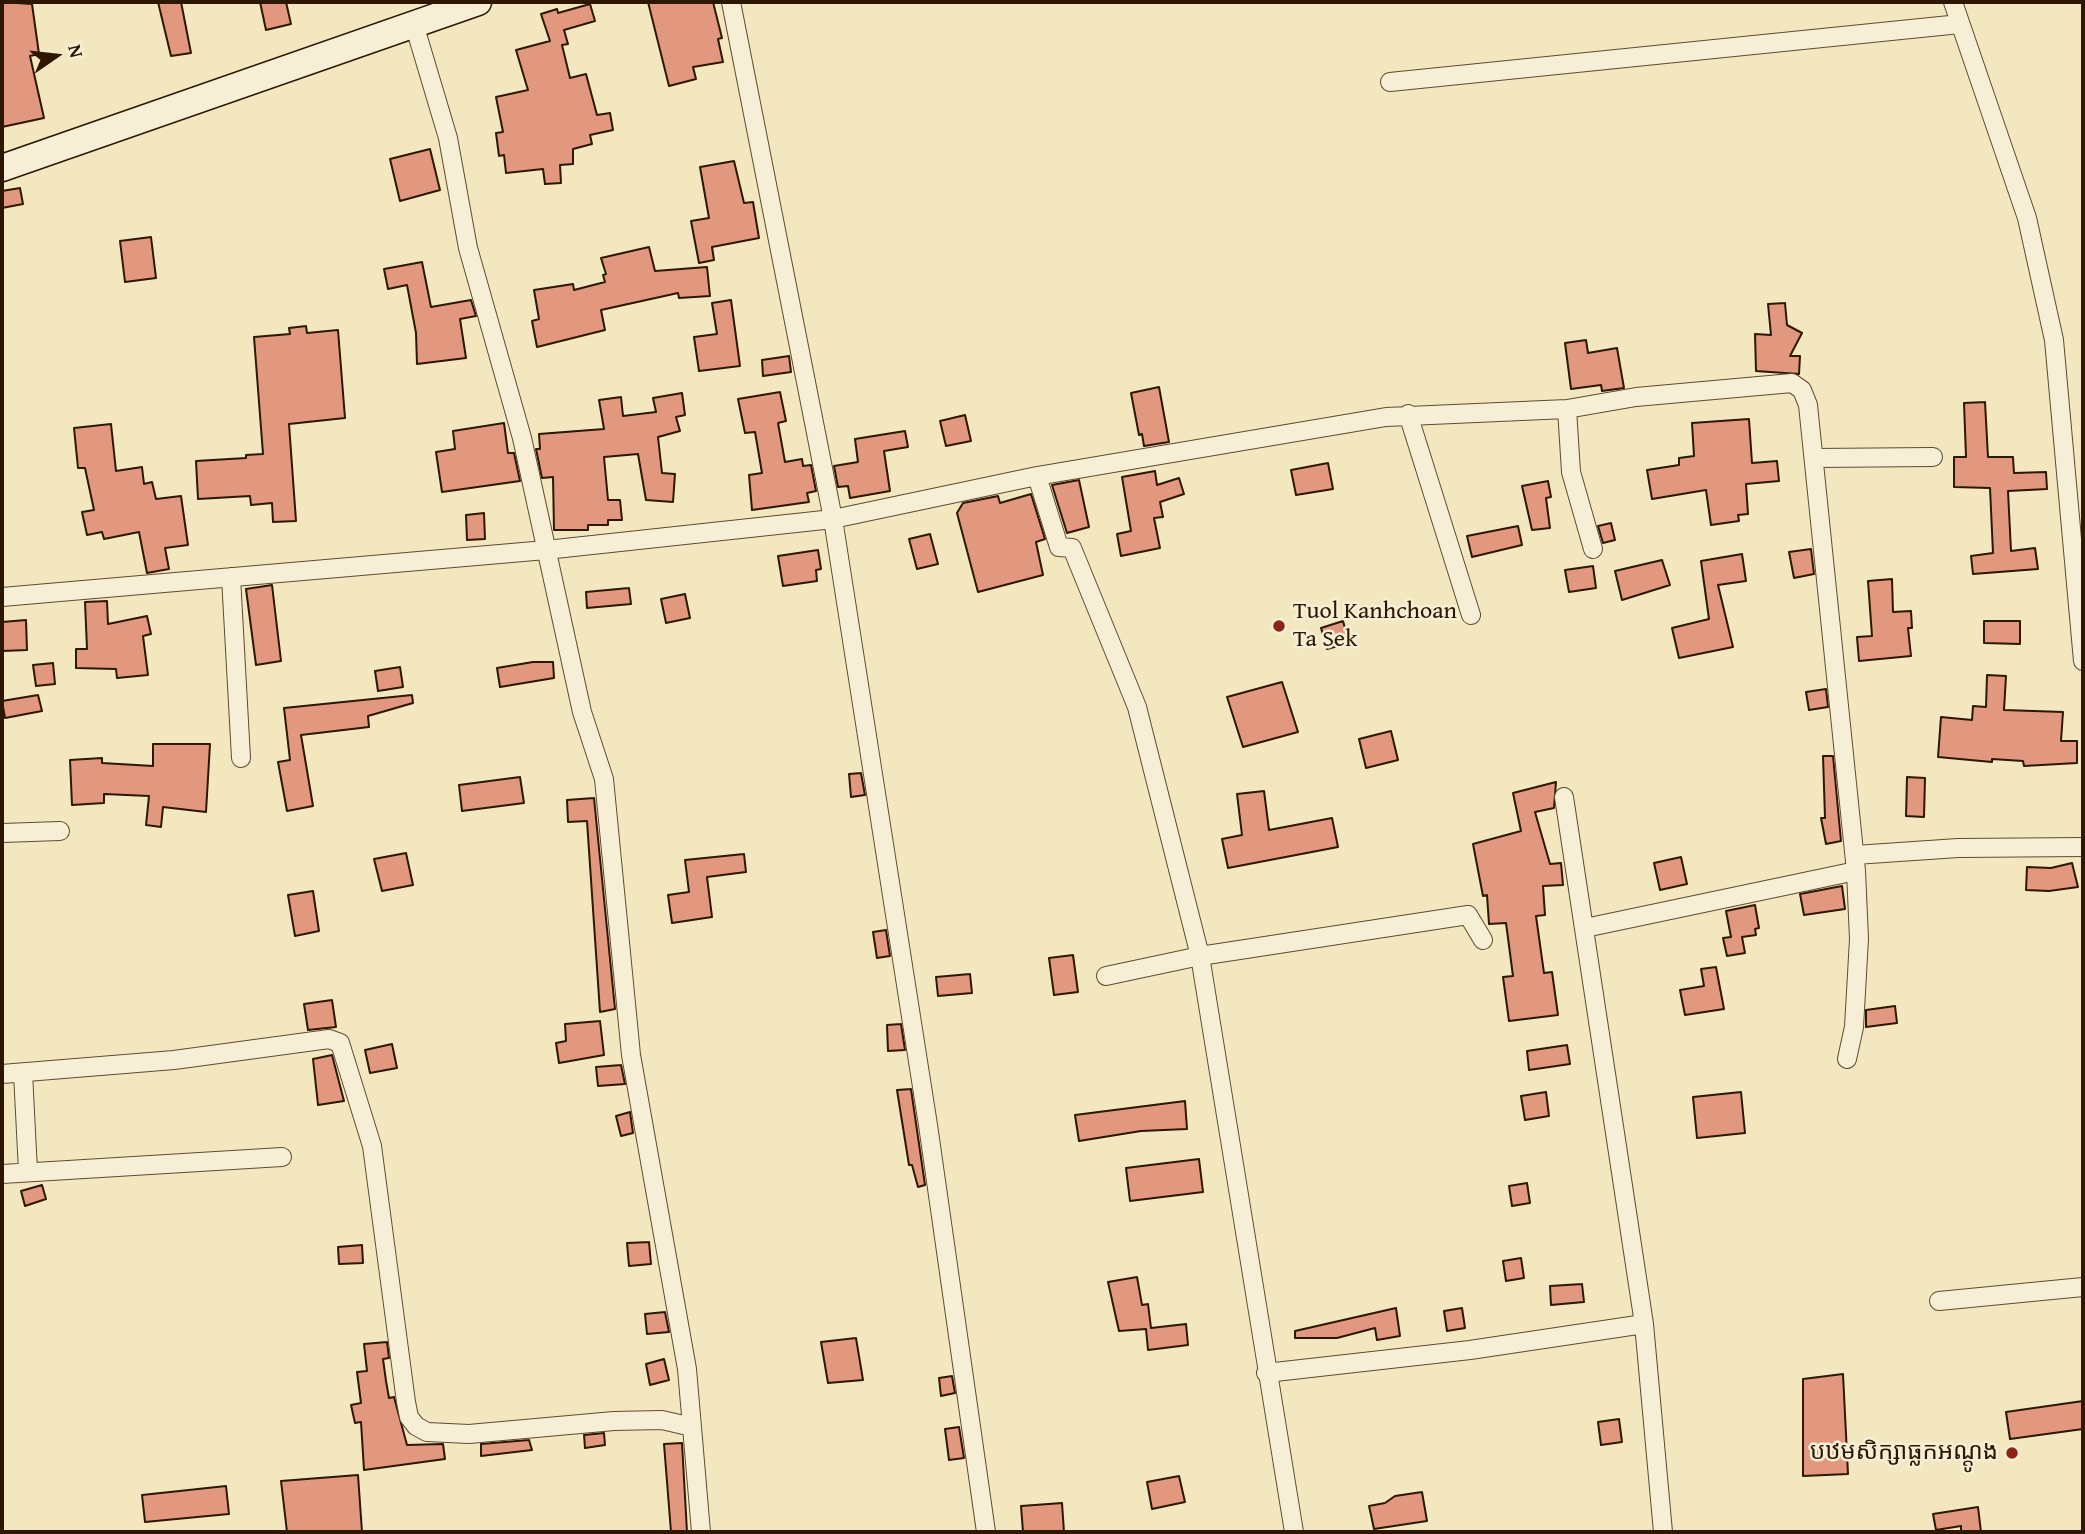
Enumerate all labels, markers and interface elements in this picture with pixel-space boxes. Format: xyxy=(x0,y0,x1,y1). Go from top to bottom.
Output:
north arrow xyxy=(21,21,91,91)
text: N xyxy=(61,41,91,60)
place label: Tuol Kanhchoan Ta Sek xyxy=(1293,598,1457,654)
marker: Tuol Kanhchoan Ta Sek xyxy=(1271,618,1287,634)
place label: បឋមសិក្សាធ្លកអណ្តូង xyxy=(1810,1439,1998,1467)
marker: បឋមសិក្សាធ្លកអណ្តូង xyxy=(2004,1445,2020,1461)

